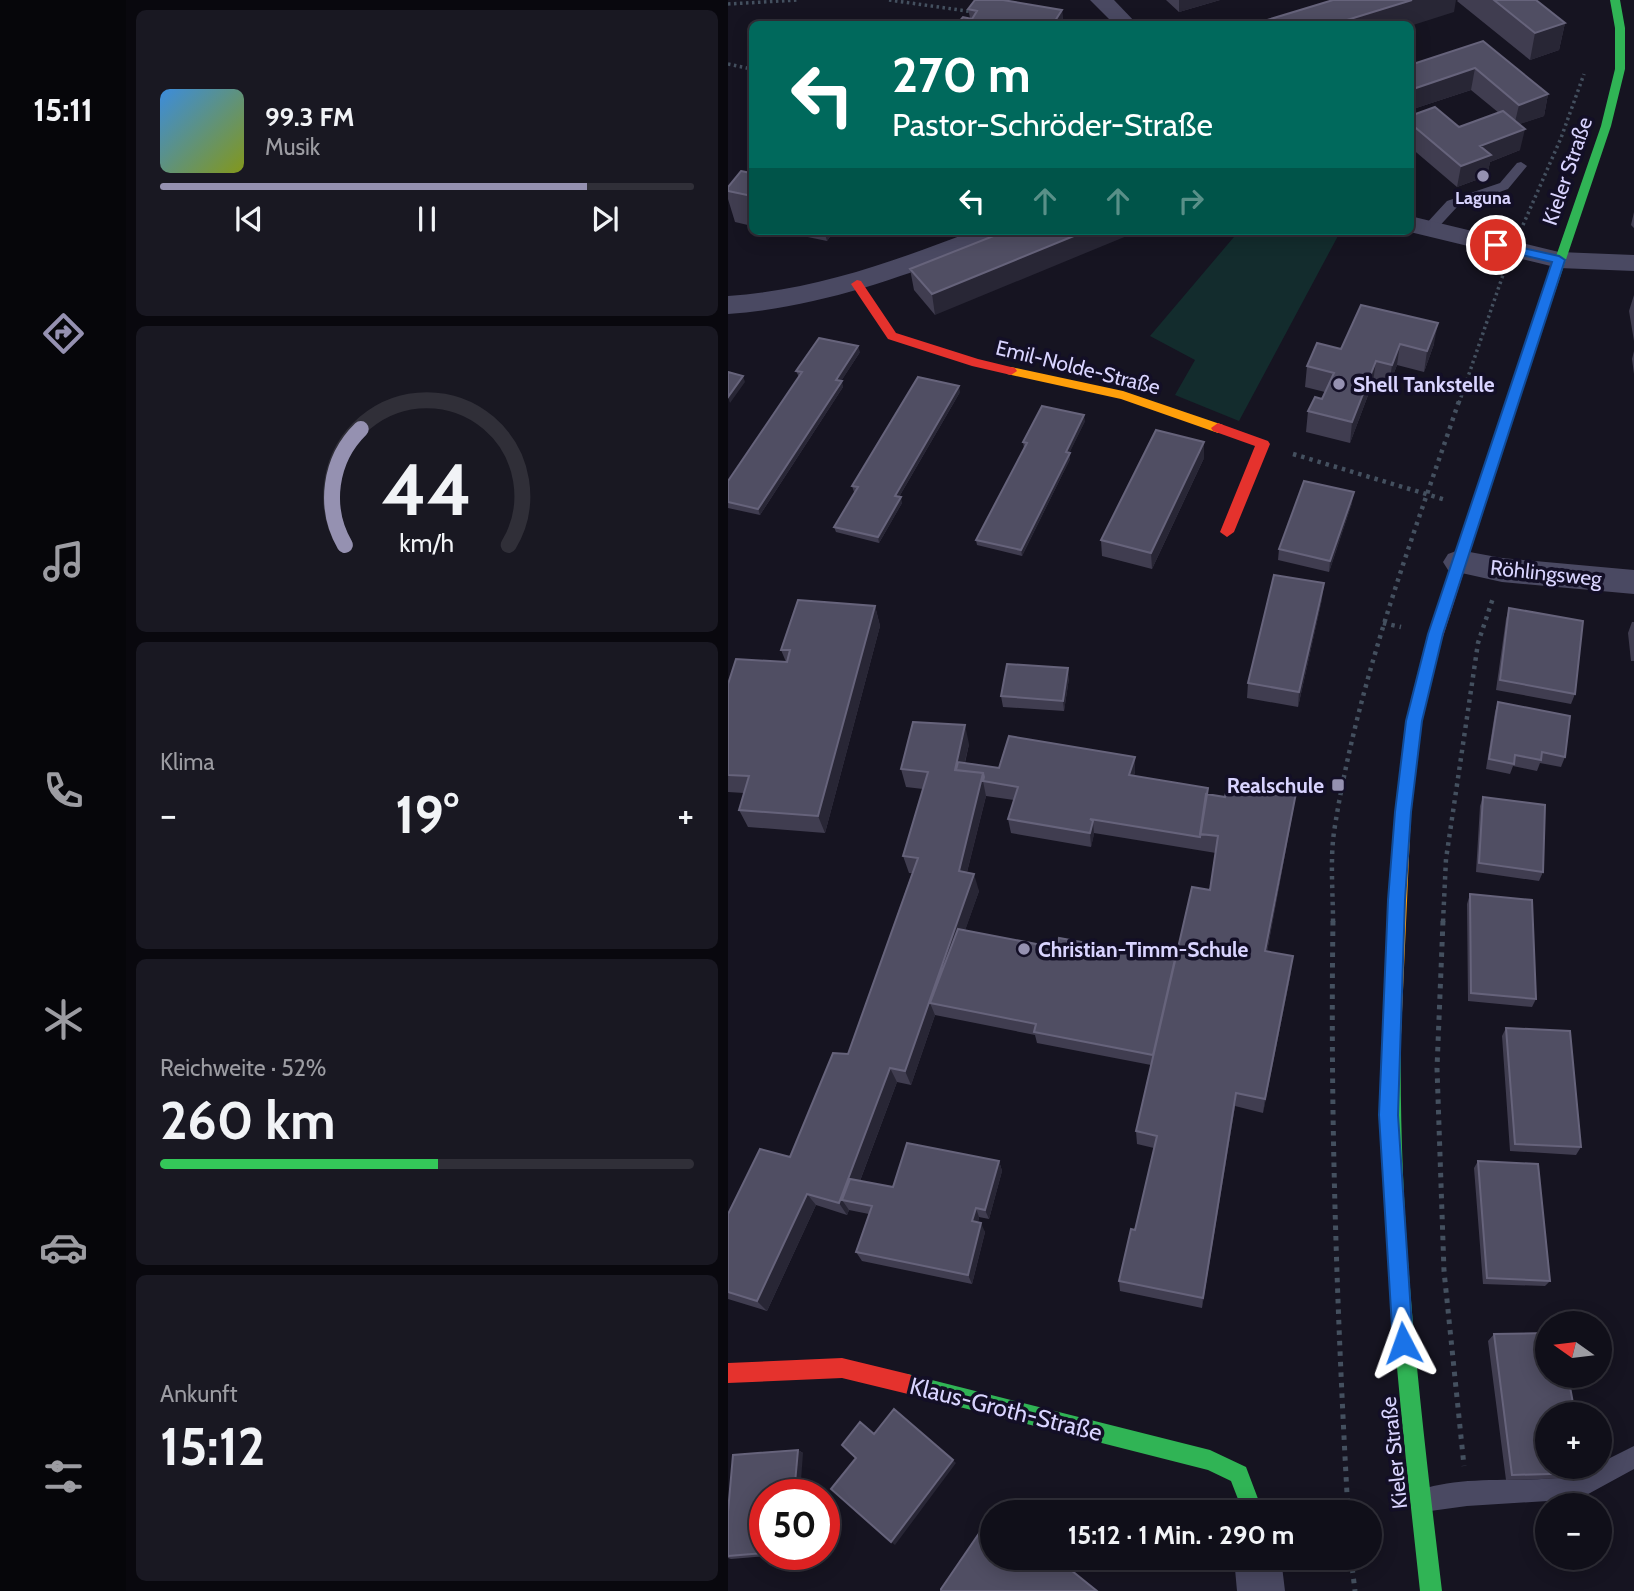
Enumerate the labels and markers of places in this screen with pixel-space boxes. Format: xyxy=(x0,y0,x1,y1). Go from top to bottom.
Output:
marker: Laguna xyxy=(1475,168,1491,184)
place label: Laguna xyxy=(1455,187,1511,209)
pin xyxy=(1466,215,1526,275)
place label: Shell Tankstelle xyxy=(1353,372,1495,397)
marker: Shell Tankstelle xyxy=(1331,376,1347,392)
place label: Realschule xyxy=(1227,773,1324,798)
marker: Realschule xyxy=(1330,777,1346,793)
place label: Christian-Timm-Schule xyxy=(1038,937,1249,962)
marker: Christian-Timm-Schule xyxy=(1016,941,1032,957)

